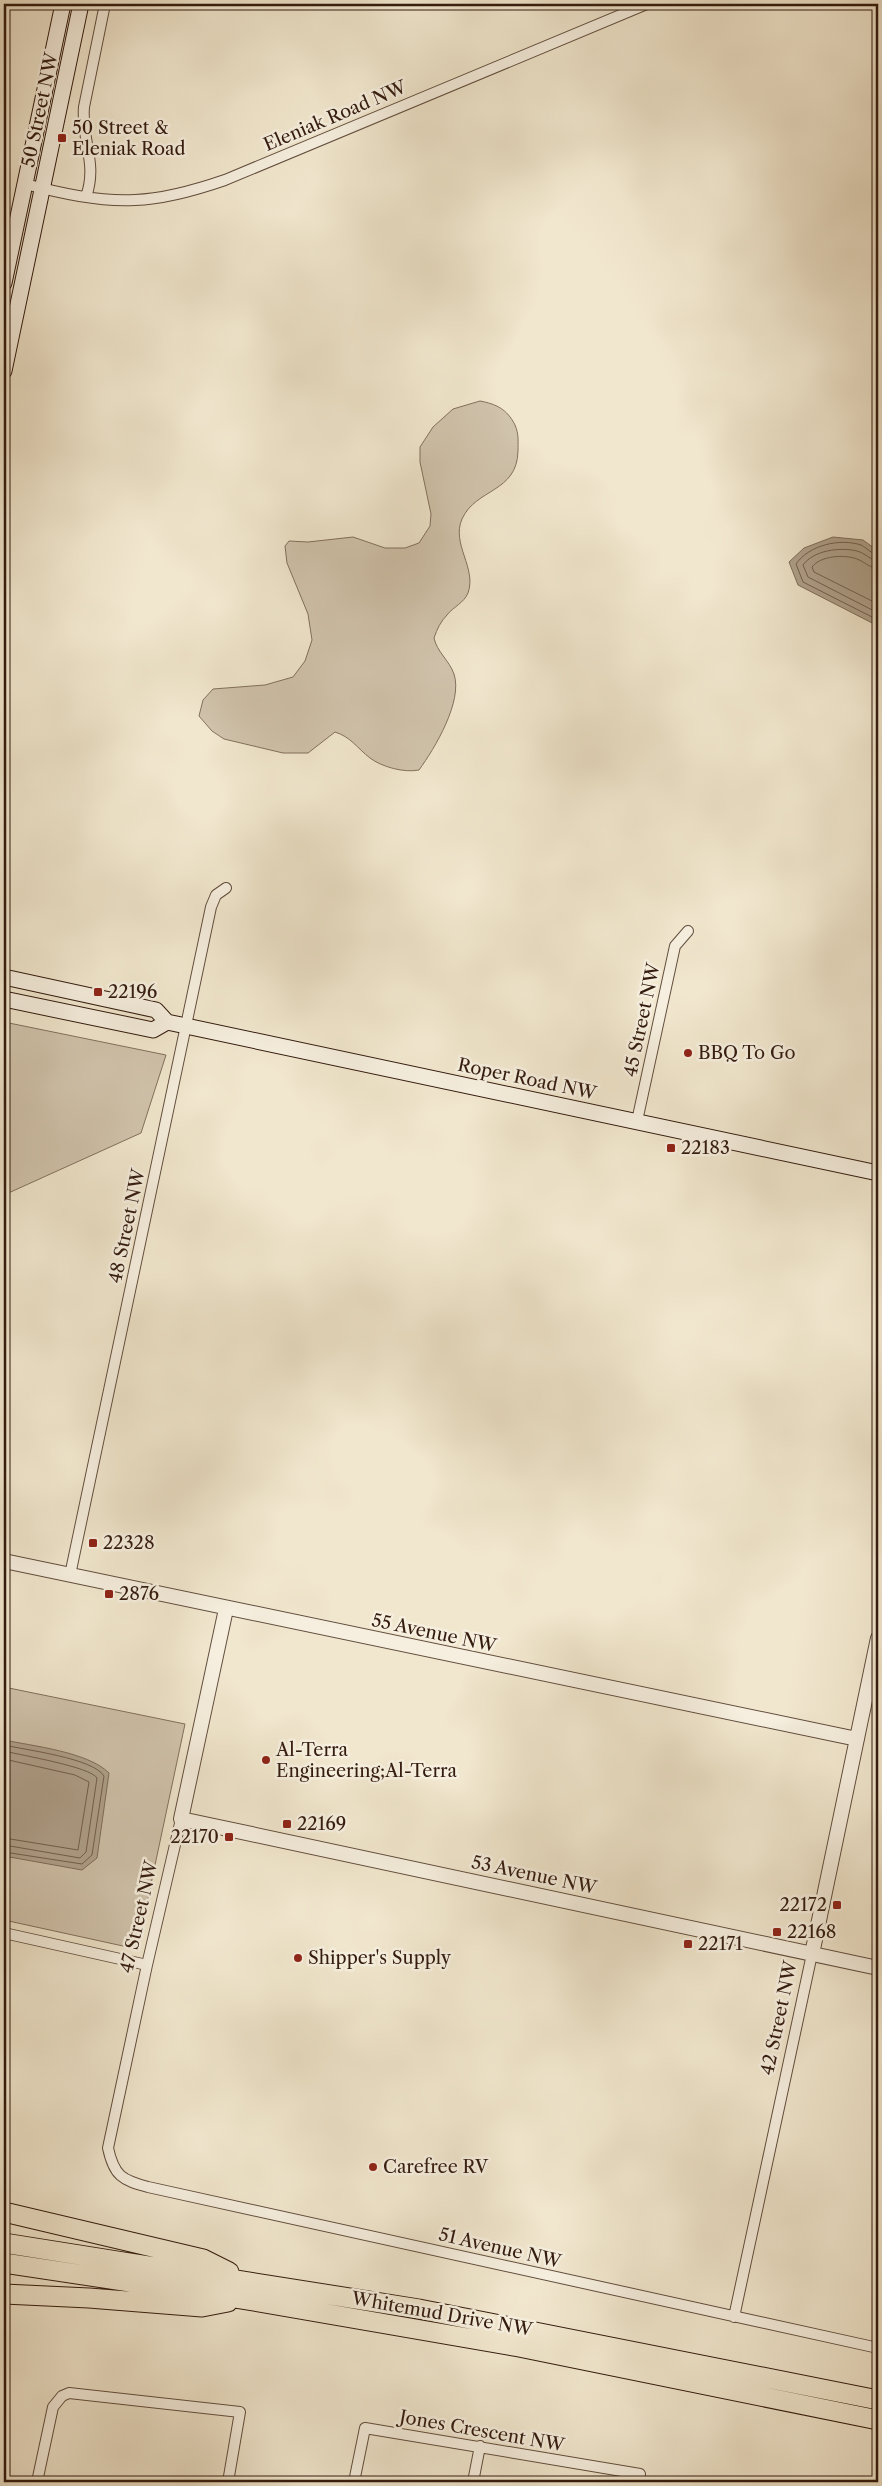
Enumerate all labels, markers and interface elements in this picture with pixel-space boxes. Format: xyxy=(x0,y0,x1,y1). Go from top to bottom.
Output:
street label: 50 Street NW xyxy=(17,50,63,169)
street label: Eleniak Road NW xyxy=(260,76,411,156)
place label: 50 Street & Eleniak Road xyxy=(72,117,185,160)
marker: 50 Street & Eleniak Road xyxy=(56,132,68,144)
street label: 45 Street NW xyxy=(619,960,665,1079)
place label: 22196 xyxy=(108,981,157,1003)
marker: 22196 xyxy=(92,986,104,998)
place label: BBQ To Go xyxy=(698,1042,795,1064)
marker: BBQ To Go xyxy=(682,1047,694,1059)
street label: Roper Road NW xyxy=(456,1054,600,1105)
place label: 22183 xyxy=(681,1137,730,1159)
marker: 22183 xyxy=(665,1142,677,1154)
street label: 48 Street NW xyxy=(104,1166,150,1285)
place label: 22328 xyxy=(103,1532,155,1554)
marker: 22328 xyxy=(87,1537,99,1549)
place label: 2876 xyxy=(119,1583,159,1605)
marker: 2876 xyxy=(103,1588,115,1600)
street label: 55 Avenue NW xyxy=(370,1609,500,1657)
place label: Al-Terra Engineering;Al-Terra xyxy=(275,1739,458,1782)
marker: Al-Terra Engineering;Al-Terra xyxy=(260,1754,272,1766)
place label: 22169 xyxy=(297,1813,346,1835)
marker: 22169 xyxy=(281,1818,293,1830)
place label: 22170 xyxy=(170,1826,219,1848)
marker: 22170 xyxy=(223,1831,235,1843)
street label: 53 Avenue NW xyxy=(470,1851,600,1899)
street label: 47 Street NW xyxy=(115,1858,163,1975)
place label: 22172 xyxy=(780,1894,827,1916)
marker: 22172 xyxy=(831,1899,843,1911)
place label: 22168 xyxy=(787,1921,836,1943)
marker: 22168 xyxy=(771,1926,783,1938)
place label: 22171 xyxy=(698,1933,743,1955)
marker: 22171 xyxy=(682,1938,694,1950)
place label: Shipper's Supply xyxy=(308,1947,452,1969)
marker: Shipper's Supply xyxy=(292,1952,304,1964)
street label: 42 Street NW xyxy=(756,1958,802,2077)
place label: Carefree RV xyxy=(383,2156,489,2178)
marker: Carefree RV xyxy=(367,2161,379,2173)
street label: 51 Avenue NW xyxy=(437,2223,565,2273)
street label: Whitemud Drive NW xyxy=(349,2287,535,2341)
street label: Jones Crescent NW xyxy=(395,2405,567,2457)

